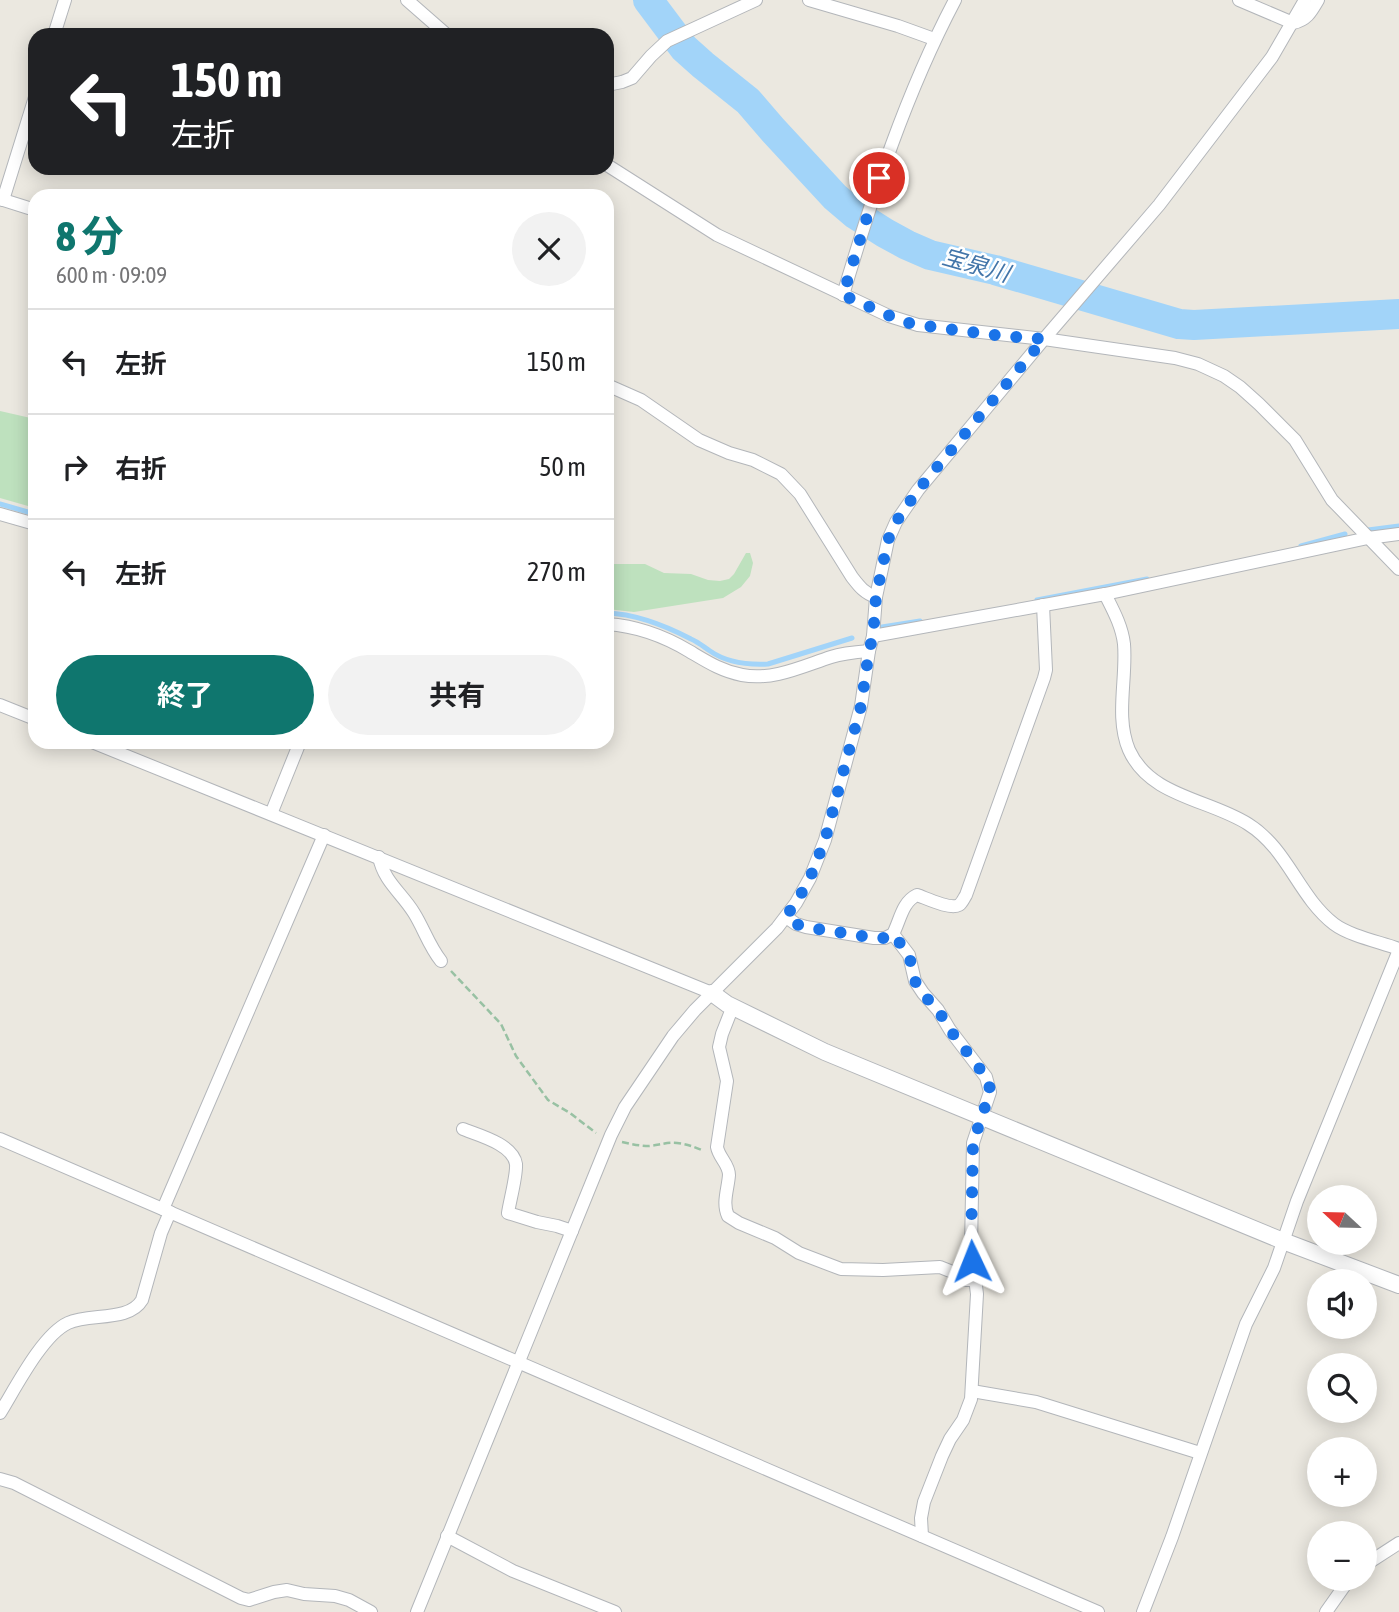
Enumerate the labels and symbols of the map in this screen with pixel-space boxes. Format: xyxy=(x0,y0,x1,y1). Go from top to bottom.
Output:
pin xyxy=(849,148,909,208)
water label: 宝泉川 xyxy=(939,243,1016,288)
north arrow xyxy=(1307,1185,1377,1255)
position arrow xyxy=(935,1224,1009,1298)

